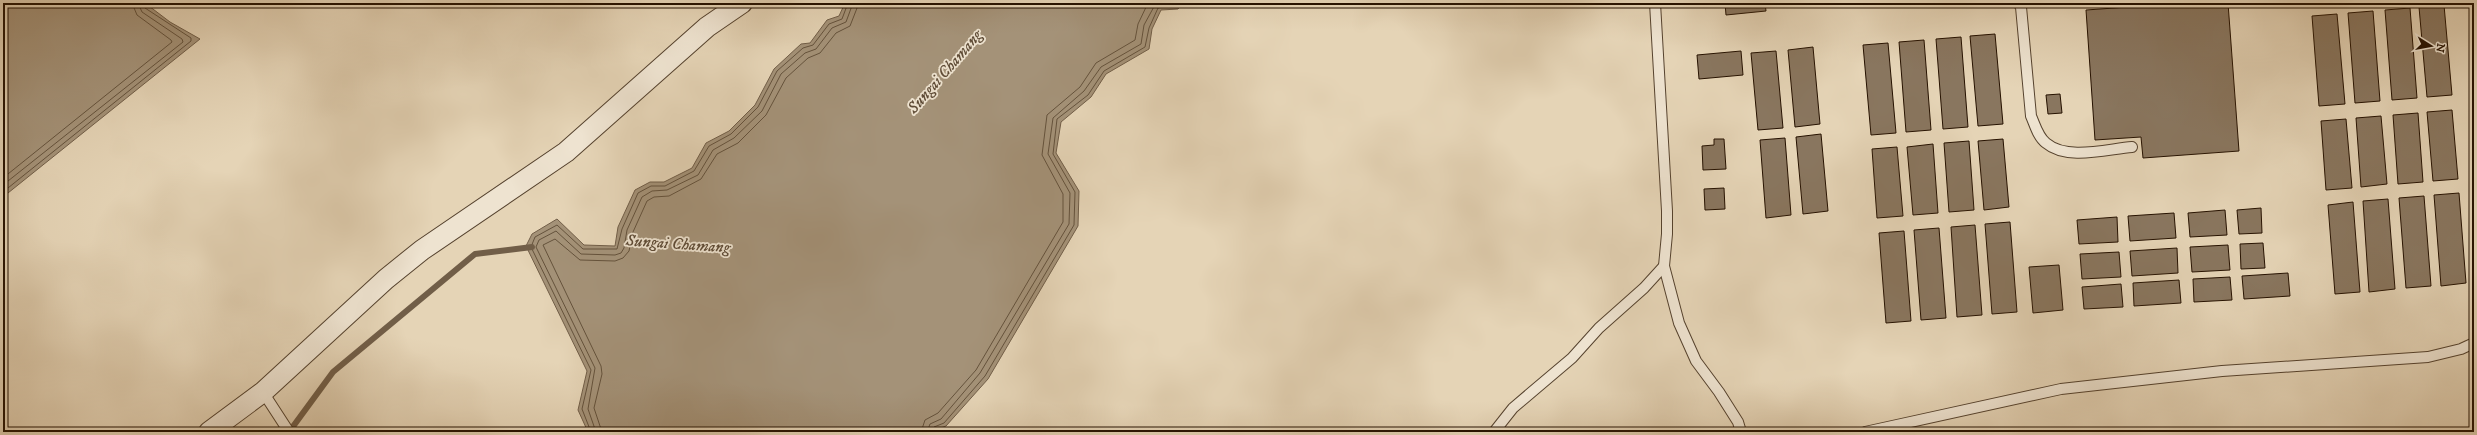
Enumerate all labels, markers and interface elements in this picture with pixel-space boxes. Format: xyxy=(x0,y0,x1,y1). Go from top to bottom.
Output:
water label: Sungai Chamang xyxy=(902,25,988,118)
north arrow xyxy=(2411,26,2451,66)
text: N xyxy=(2432,42,2448,53)
water label: Sungai Chamang xyxy=(624,230,732,258)

